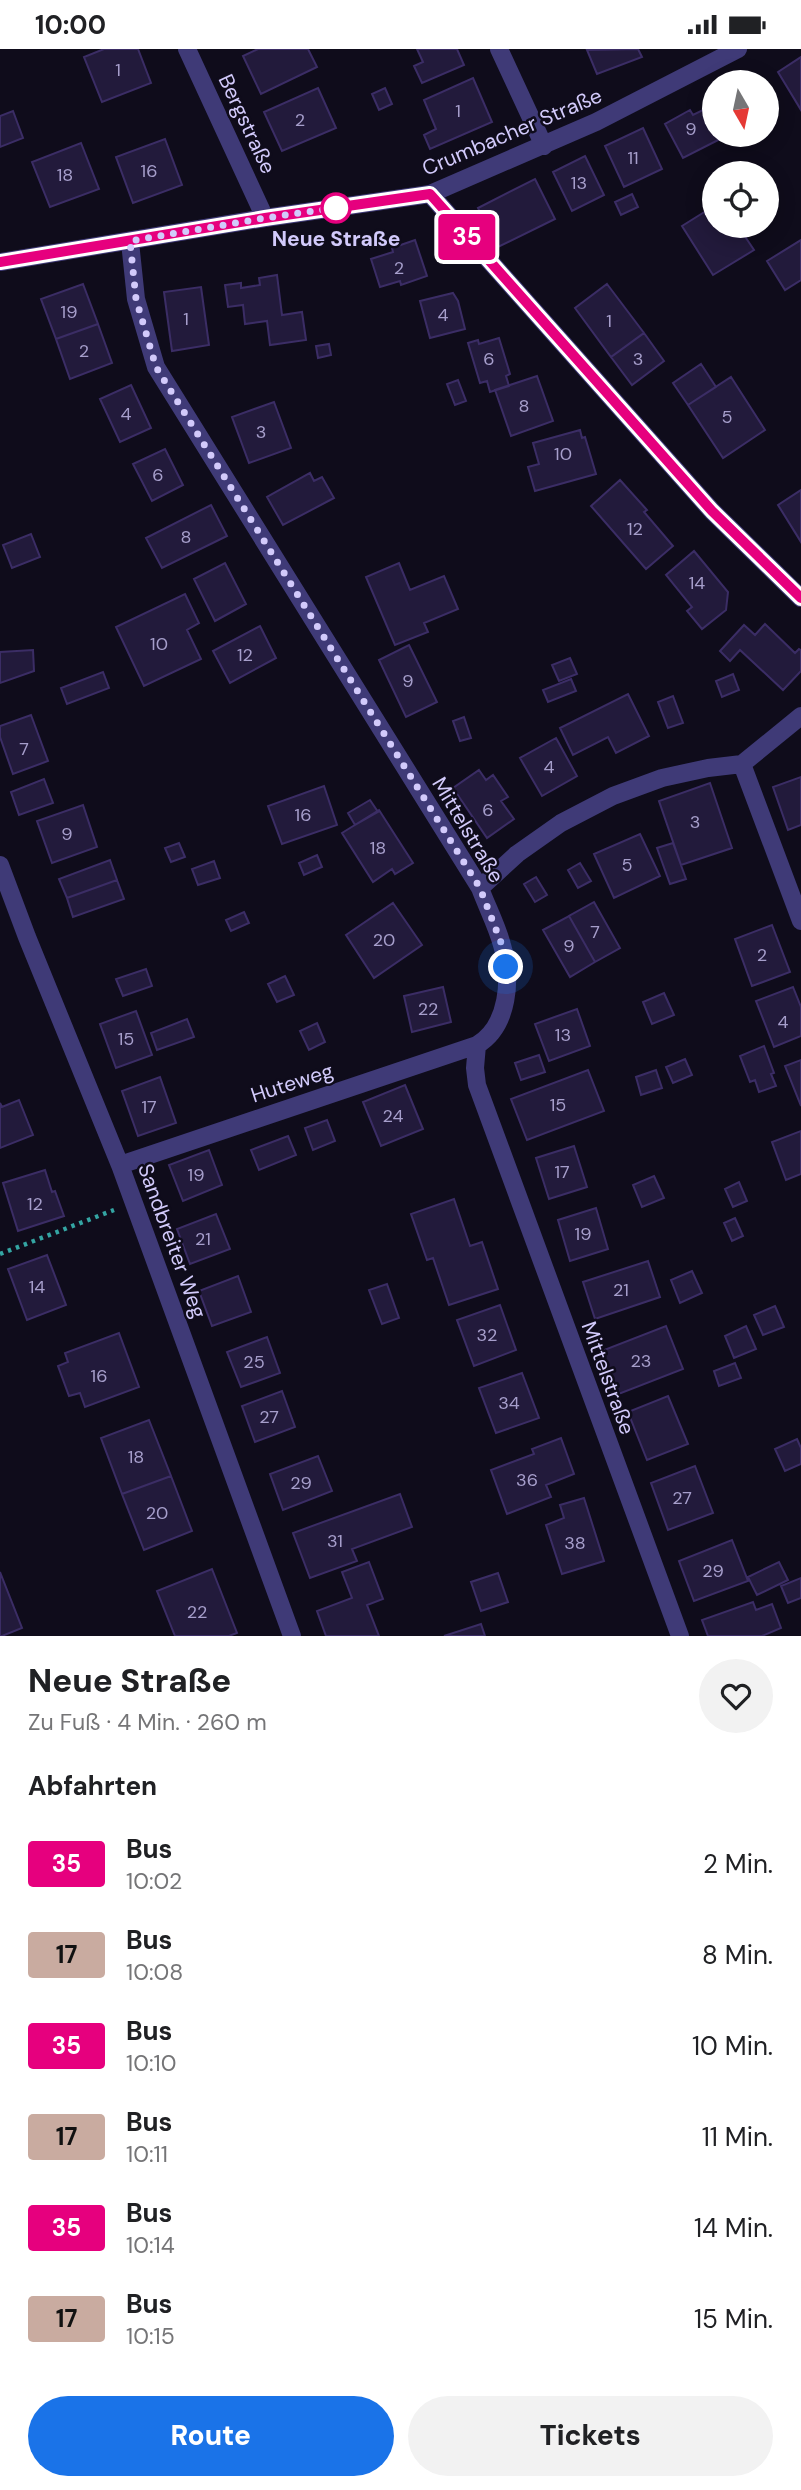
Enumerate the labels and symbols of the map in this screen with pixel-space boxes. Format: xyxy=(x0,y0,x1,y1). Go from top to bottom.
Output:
house number: 1 xyxy=(115,58,121,82)
street label: Bergstraße xyxy=(212,70,282,178)
north arrow xyxy=(702,70,779,147)
street label: Crumbacher Straße xyxy=(418,81,606,183)
house number: 1 xyxy=(455,99,461,123)
house number: 2 xyxy=(295,108,305,132)
house number: 9 xyxy=(685,117,697,141)
house number: 11 xyxy=(627,146,639,170)
house number: 16 xyxy=(141,159,157,183)
house number: 18 xyxy=(57,163,73,187)
house number: 13 xyxy=(571,171,587,195)
marker: Neue Straße xyxy=(321,193,351,223)
line badge: 35 xyxy=(435,214,498,260)
place label: Neue Straße xyxy=(272,225,400,253)
house number: 2 xyxy=(394,256,404,280)
house number: 19 xyxy=(61,300,77,324)
house number: 4 xyxy=(438,303,449,327)
house number: 1 xyxy=(183,307,189,331)
house number: 1 xyxy=(606,309,612,333)
house number: 2 xyxy=(79,339,89,363)
house number: 6 xyxy=(483,347,495,371)
house number: 3 xyxy=(633,347,643,371)
house number: 8 xyxy=(519,394,529,418)
house number: 4 xyxy=(121,402,132,426)
house number: 5 xyxy=(722,405,732,429)
house number: 3 xyxy=(256,420,266,444)
house number: 10 xyxy=(554,442,572,466)
house number: 6 xyxy=(152,463,164,487)
house number: 12 xyxy=(627,517,643,541)
house number: 8 xyxy=(181,525,191,549)
house number: 14 xyxy=(689,571,705,595)
house number: 10 xyxy=(150,632,168,656)
house number: 12 xyxy=(237,643,253,667)
house number: 9 xyxy=(402,669,414,693)
house number: 7 xyxy=(19,737,29,761)
house number: 4 xyxy=(544,755,555,779)
street label: Mittelstraße xyxy=(425,772,511,888)
house number: 6 xyxy=(482,798,494,822)
house number: 16 xyxy=(295,803,311,827)
house number: 3 xyxy=(690,810,700,834)
house number: 9 xyxy=(61,822,73,846)
house number: 18 xyxy=(370,836,386,860)
house number: 5 xyxy=(622,853,632,877)
house number: 7 xyxy=(590,920,600,944)
house number: 20 xyxy=(373,928,395,952)
house number: 9 xyxy=(563,934,575,958)
house number: 2 xyxy=(757,943,767,967)
your location xyxy=(488,949,523,984)
house number: 22 xyxy=(418,997,438,1021)
house number: 4 xyxy=(778,1010,789,1034)
house number: 13 xyxy=(555,1023,571,1047)
house number: 15 xyxy=(118,1027,134,1051)
street label: Huteweg xyxy=(247,1056,337,1109)
house number: 15 xyxy=(550,1093,566,1117)
house number: 17 xyxy=(141,1095,157,1119)
house number: 24 xyxy=(383,1104,404,1128)
street label: Sandbreiter Weg xyxy=(131,1160,213,1322)
house number: 17 xyxy=(554,1160,570,1184)
house number: 19 xyxy=(188,1163,204,1187)
house number: 12 xyxy=(27,1192,43,1216)
house number: 19 xyxy=(575,1222,591,1246)
house number: 21 xyxy=(195,1227,211,1251)
house number: 14 xyxy=(29,1275,45,1299)
house number: 21 xyxy=(613,1278,629,1302)
street label: Mittelstraße xyxy=(575,1318,641,1439)
house number: 32 xyxy=(476,1323,498,1347)
house number: 23 xyxy=(630,1349,652,1373)
house number: 25 xyxy=(243,1350,265,1374)
house number: 16 xyxy=(91,1364,107,1388)
house number: 34 xyxy=(498,1391,520,1415)
house number: 27 xyxy=(259,1405,279,1429)
house number: 18 xyxy=(128,1445,144,1469)
house number: 36 xyxy=(516,1468,538,1492)
house number: 29 xyxy=(290,1471,312,1495)
house number: 27 xyxy=(672,1486,692,1510)
house number: 20 xyxy=(146,1501,168,1525)
house number: 31 xyxy=(327,1529,343,1553)
house number: 38 xyxy=(564,1531,586,1555)
house number: 29 xyxy=(702,1559,724,1583)
house number: 22 xyxy=(187,1600,207,1624)

